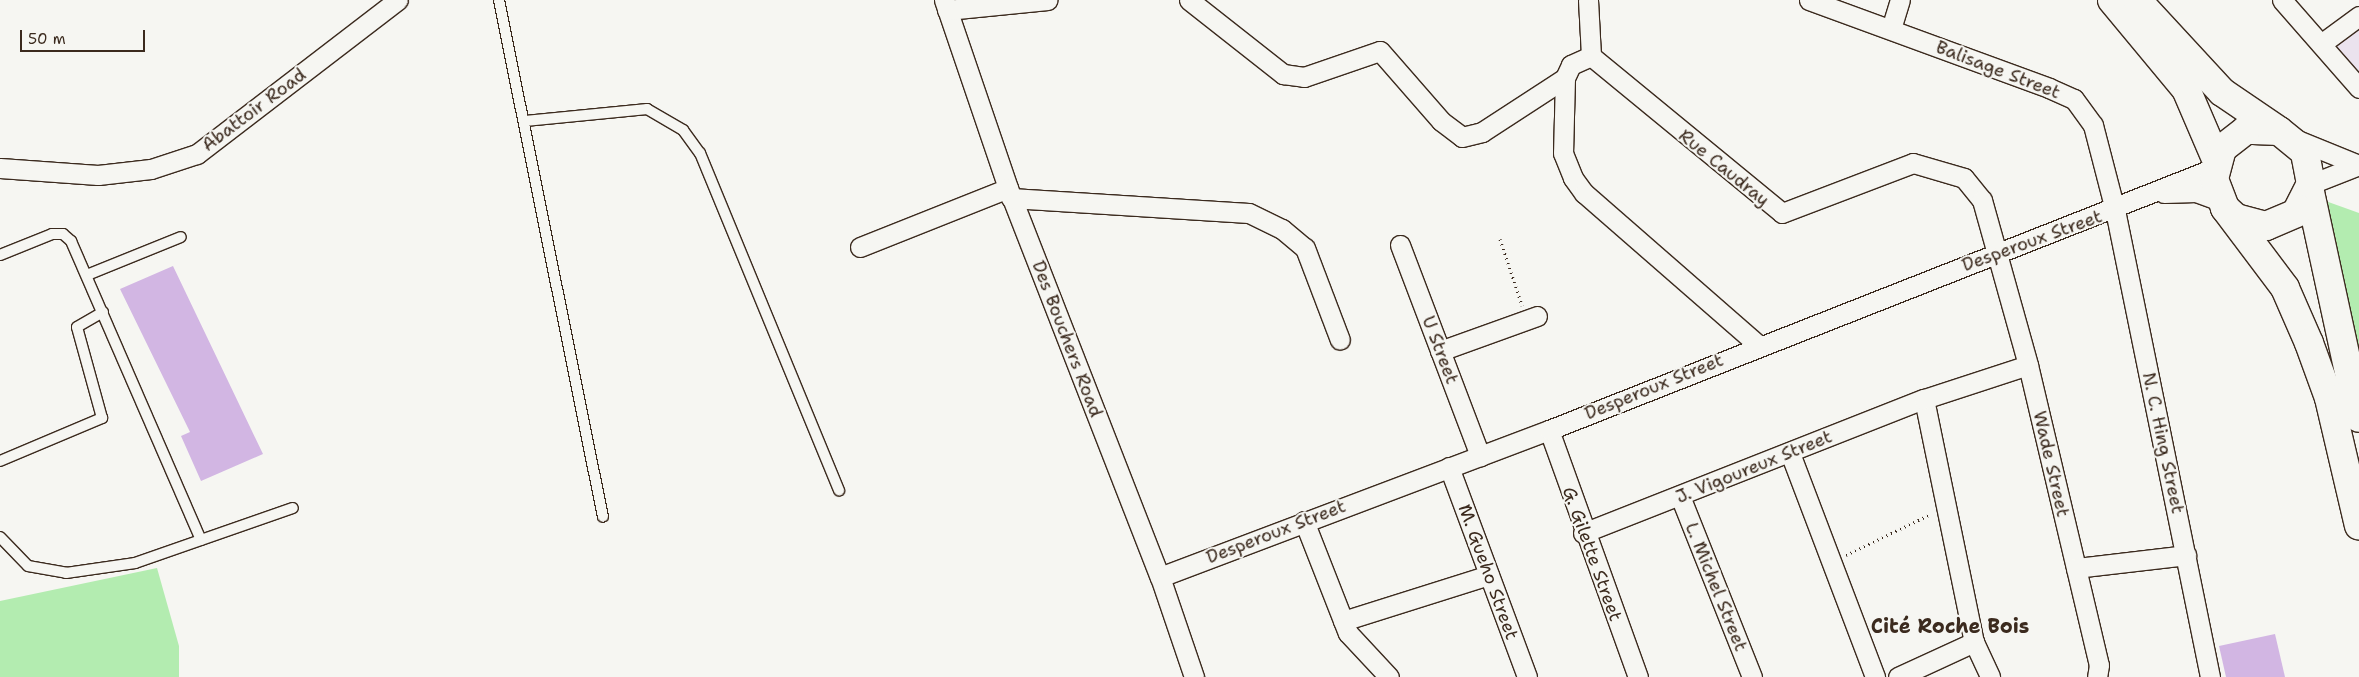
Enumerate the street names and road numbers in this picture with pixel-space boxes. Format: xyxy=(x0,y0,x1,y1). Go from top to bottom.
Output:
street label: Balisage Street xyxy=(1933,36,2063,104)
street label: Abattoir Road xyxy=(198,64,310,156)
street label: Rue Caudray xyxy=(1674,125,1774,211)
street label: Desperoux Street xyxy=(1959,206,2105,276)
street label: Des Bouchers Road xyxy=(1027,258,1107,420)
street label: U Street xyxy=(1417,313,1463,387)
street label: Desperoux Street xyxy=(1582,349,1726,425)
street label: N. C. Hing Street xyxy=(2137,370,2189,516)
street label: Wade Street xyxy=(2028,409,2074,519)
street label: J. Vigoureux Street xyxy=(1673,426,1835,508)
street label: G. Gilette Street xyxy=(1558,484,1626,624)
street label: Desperoux Street xyxy=(1203,495,1349,569)
street label: M. Gueho Street xyxy=(1453,501,1523,643)
street label: L. Michel Street xyxy=(1680,519,1752,655)

